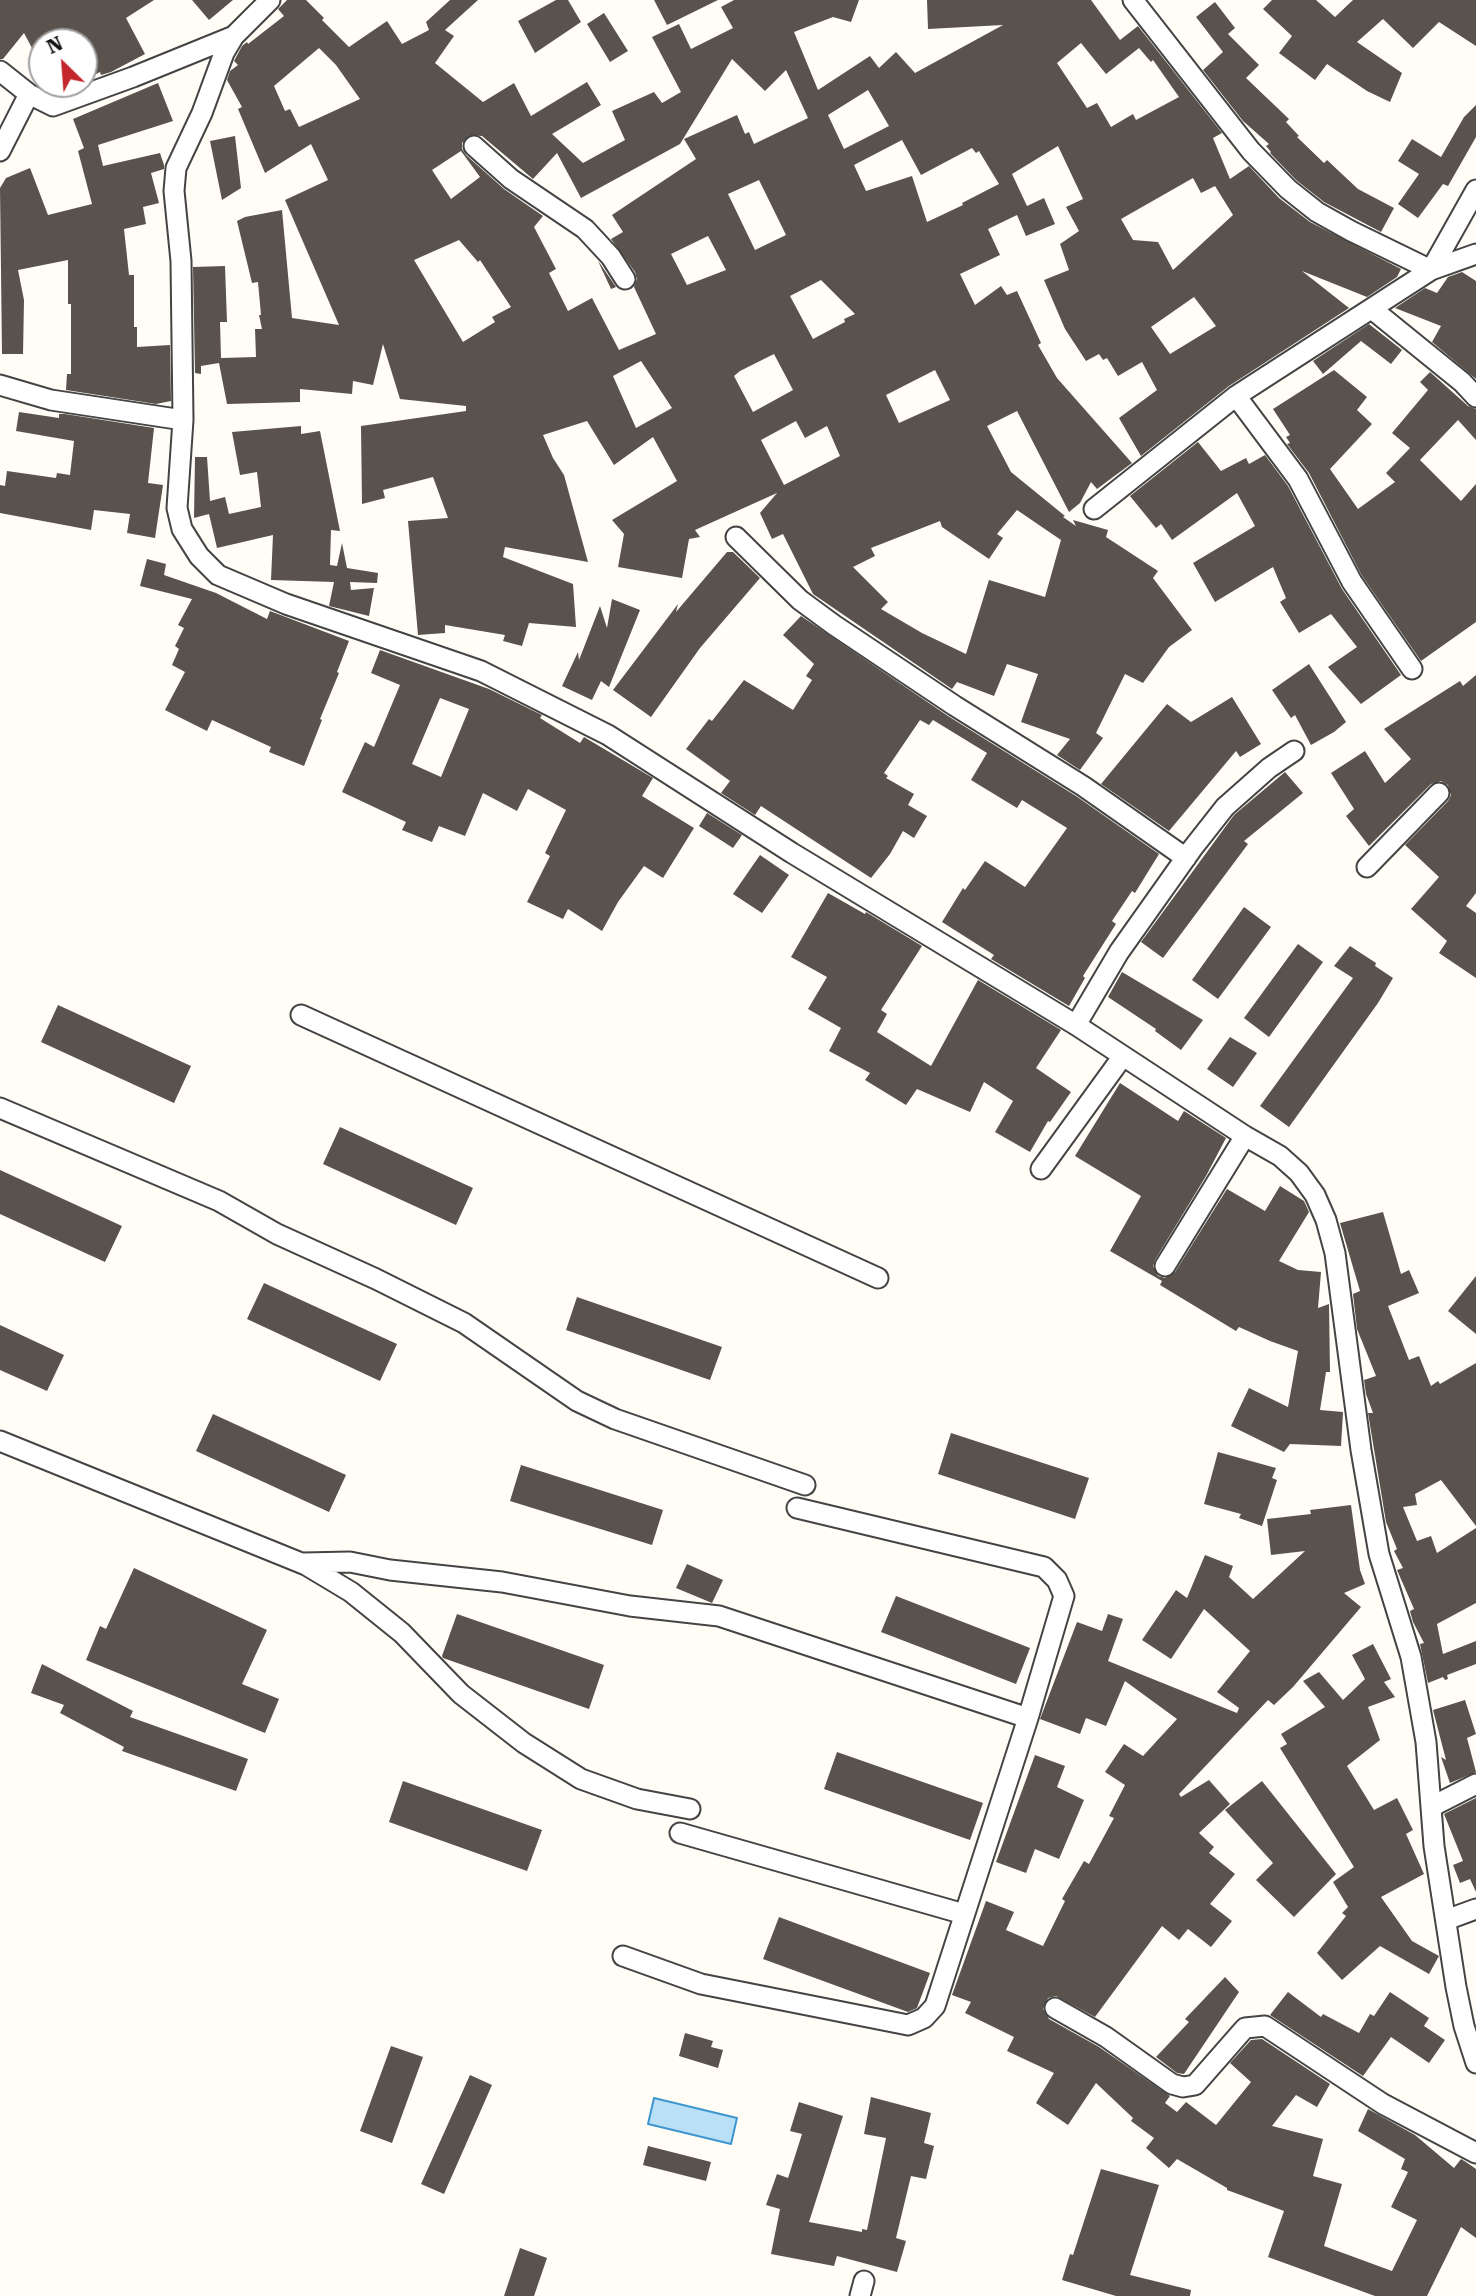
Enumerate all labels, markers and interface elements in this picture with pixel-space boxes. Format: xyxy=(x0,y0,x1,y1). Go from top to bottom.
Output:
north arrow xyxy=(28,28,98,98)
text: N xyxy=(43,32,66,59)

